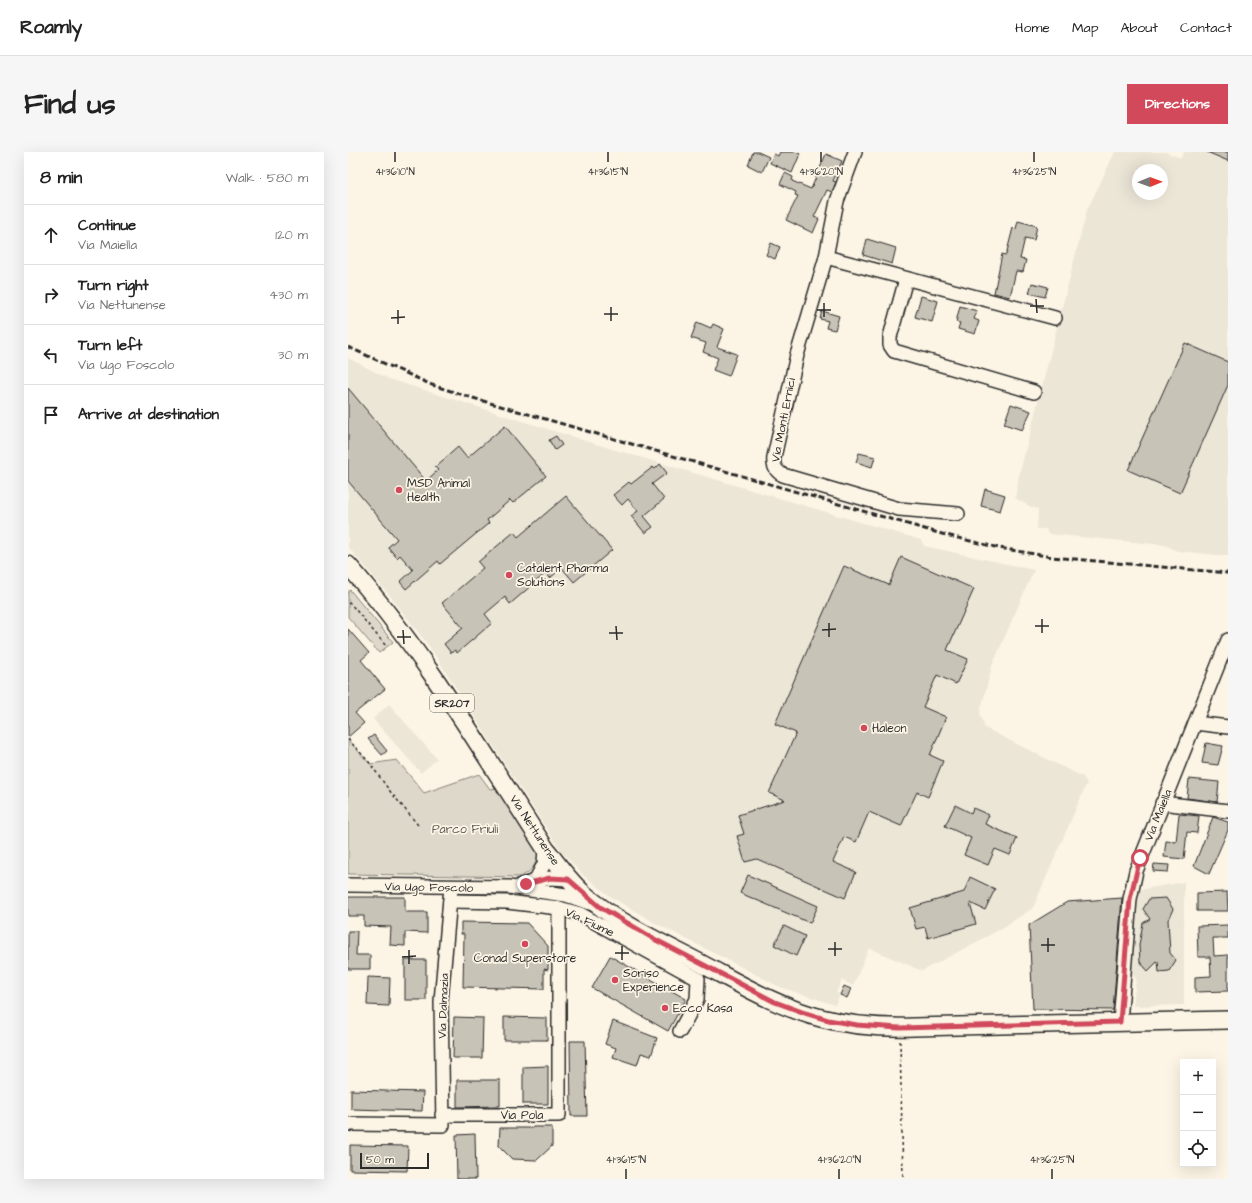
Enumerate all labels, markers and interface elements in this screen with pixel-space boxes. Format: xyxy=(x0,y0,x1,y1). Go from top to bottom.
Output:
text: Roamly xyxy=(20,14,82,41)
text: Home xyxy=(1015,18,1050,38)
text: Map xyxy=(1072,18,1098,38)
text: About xyxy=(1120,18,1158,38)
text: Contact xyxy=(1180,18,1232,38)
button: Directions xyxy=(1127,84,1228,124)
text: Find us xyxy=(24,85,115,124)
north arrow xyxy=(1132,164,1168,200)
text: 41°36'10"N xyxy=(375,165,415,179)
text: 41°36'15"N xyxy=(588,165,628,179)
text: 41°36'20"N xyxy=(799,165,843,179)
text: 41°36'25"N xyxy=(1012,165,1056,179)
text: 8 min xyxy=(40,166,82,190)
text: Walk · 580 m xyxy=(226,169,308,187)
text: Continue xyxy=(78,215,136,236)
icon: ahead xyxy=(40,224,62,246)
text: 120 m xyxy=(275,226,308,244)
text: Via Maiella xyxy=(78,236,137,254)
text: Turn right xyxy=(78,275,149,296)
icon: right xyxy=(40,284,62,306)
text: 430 m xyxy=(269,286,308,304)
text: Via Nettunense xyxy=(78,296,166,314)
text: Turn left xyxy=(78,335,142,356)
icon: left xyxy=(40,344,62,366)
text: 30 m xyxy=(278,346,308,364)
text: Via Ugo Foscolo xyxy=(78,356,174,374)
street label: Via Monti Ernici xyxy=(767,376,800,464)
icon: arrive xyxy=(40,404,62,426)
text: Arrive at destination xyxy=(78,404,219,425)
place label: MSD Animal Health xyxy=(407,475,470,506)
marker: MSD Animal Health xyxy=(394,485,404,495)
place label: Catalent Pharma Solutions xyxy=(517,560,608,591)
marker: Catalent Pharma Solutions xyxy=(504,570,514,580)
road number: SR207 xyxy=(430,694,474,712)
place label: Haleon xyxy=(872,720,907,737)
marker: Haleon xyxy=(859,723,869,733)
street label: Via Maiella xyxy=(1140,787,1177,844)
street label: Via Nettunense xyxy=(505,792,564,869)
park label: Parco Friuli xyxy=(432,821,498,838)
route start xyxy=(1131,849,1149,867)
route end xyxy=(517,875,535,893)
street label: Via Ugo Foscolo xyxy=(384,878,474,898)
street label: Via Fiume xyxy=(562,904,618,941)
marker: Conad Superstore xyxy=(520,939,530,949)
place label: Conad Superstore xyxy=(474,950,577,967)
place label: Soriso Experience xyxy=(623,965,684,996)
street label: Via Dalmazia xyxy=(434,973,453,1039)
marker: Soriso Experience xyxy=(610,975,620,985)
place label: Ecco Kasa xyxy=(673,1000,732,1017)
marker: Ecco Kasa xyxy=(660,1003,670,1013)
map controls xyxy=(1180,1059,1216,1167)
button: + xyxy=(1180,1059,1216,1095)
button: − xyxy=(1180,1095,1216,1131)
street label: Via Pola xyxy=(501,1107,543,1124)
button: locate xyxy=(1180,1131,1216,1167)
scale bar xyxy=(360,1151,429,1170)
text: 50 m xyxy=(366,1152,394,1167)
text: 41°36'15"N xyxy=(606,1153,646,1167)
text: 41°36'20"N xyxy=(817,1153,861,1167)
text: 41°36'25"N xyxy=(1030,1153,1074,1167)

